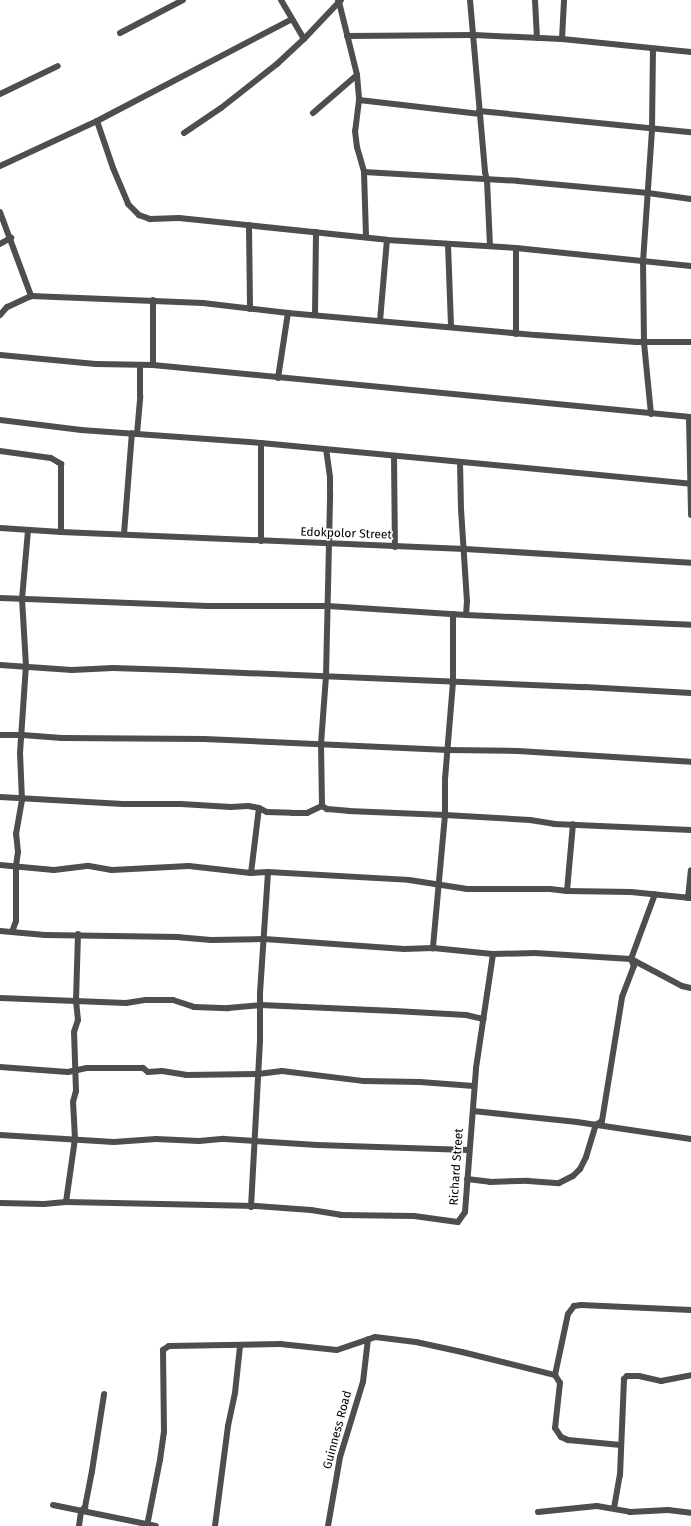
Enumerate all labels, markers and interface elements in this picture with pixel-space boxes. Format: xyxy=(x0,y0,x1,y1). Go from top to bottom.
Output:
street label: Edokpolor Street xyxy=(300,525,392,543)
street label: Richard Street xyxy=(447,1128,467,1206)
street label: Guinness Road xyxy=(321,1389,355,1471)

